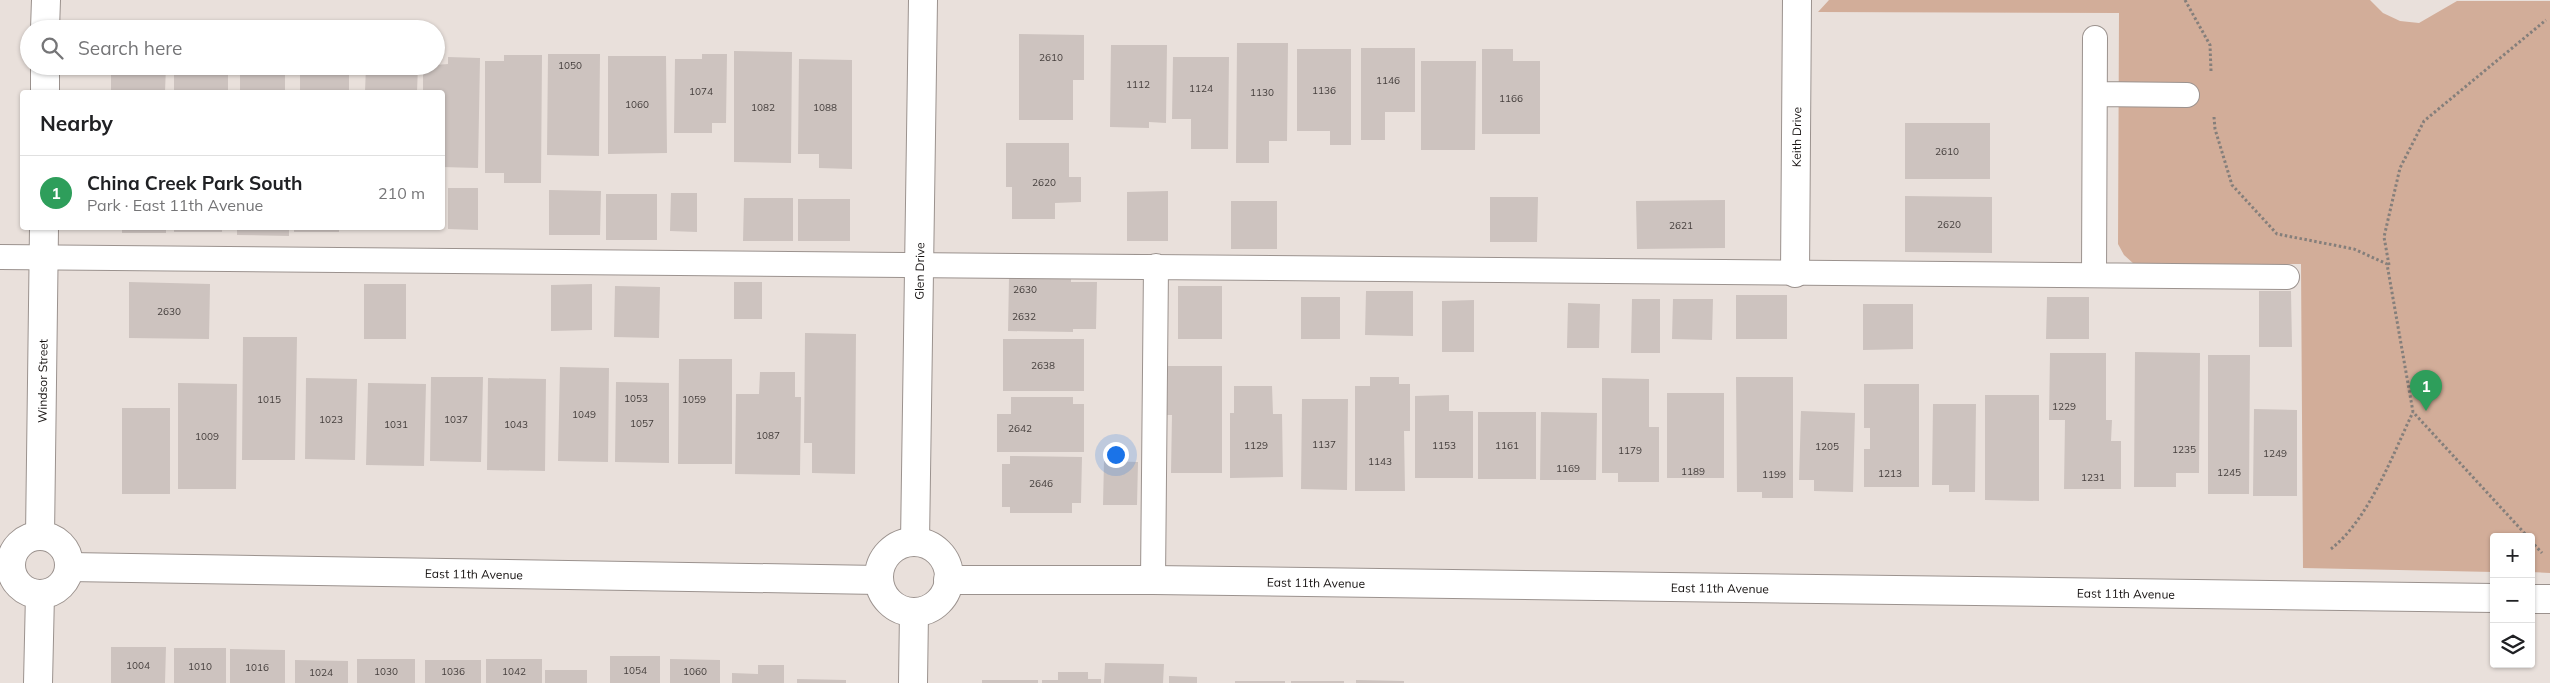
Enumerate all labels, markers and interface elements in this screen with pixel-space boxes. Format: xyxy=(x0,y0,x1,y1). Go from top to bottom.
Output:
search box xyxy=(20,20,445,75)
icon: search xyxy=(38,34,66,62)
text: Search here xyxy=(78,36,182,60)
house number: 2610 xyxy=(1039,51,1063,64)
house number: 1050 xyxy=(558,59,582,72)
house number: 1146 xyxy=(1376,74,1400,87)
house number: 1112 xyxy=(1126,78,1150,91)
house number: 1124 xyxy=(1189,82,1213,95)
house number: 1136 xyxy=(1312,84,1336,97)
house number: 1074 xyxy=(689,85,713,98)
house number: 1130 xyxy=(1250,86,1274,99)
house number: 1166 xyxy=(1499,92,1523,105)
house number: 1060 xyxy=(625,98,649,111)
house number: 1082 xyxy=(751,101,775,114)
house number: 1088 xyxy=(813,101,837,114)
street label: Keith Drive xyxy=(1788,107,1804,167)
text: Nearby xyxy=(40,110,113,136)
house number: 2610 xyxy=(1935,145,1959,158)
text: China Creek Park South xyxy=(87,171,302,195)
house number: 2620 xyxy=(1032,176,1056,189)
text: 1 xyxy=(51,183,61,203)
text: 210 m xyxy=(378,183,425,203)
text: Park · East 11th Avenue xyxy=(87,195,263,215)
house number: 2620 xyxy=(1937,218,1961,231)
house number: 2621 xyxy=(1669,219,1693,232)
street label: Glen Drive xyxy=(911,242,927,300)
house number: 2630 xyxy=(1013,283,1037,296)
house number: 2630 xyxy=(157,305,181,318)
house number: 2632 xyxy=(1012,310,1036,323)
street label: Windsor Street xyxy=(34,339,50,423)
house number: 2638 xyxy=(1031,359,1055,372)
pin: 1 xyxy=(2410,370,2442,411)
house number: 1053 xyxy=(624,392,648,405)
house number: 1015 xyxy=(257,393,281,406)
house number: 1059 xyxy=(682,393,706,406)
house number: 1229 xyxy=(2052,400,2076,413)
house number: 1049 xyxy=(572,408,596,421)
house number: 1023 xyxy=(319,413,343,426)
house number: 1037 xyxy=(444,413,468,426)
house number: 1057 xyxy=(630,417,654,430)
house number: 1031 xyxy=(384,418,408,431)
house number: 1043 xyxy=(504,418,528,431)
house number: 2642 xyxy=(1008,422,1032,435)
house number: 1087 xyxy=(756,429,780,442)
house number: 1009 xyxy=(195,430,219,443)
house number: 1137 xyxy=(1312,438,1336,451)
house number: 1129 xyxy=(1244,439,1268,452)
house number: 1153 xyxy=(1432,439,1456,452)
house number: 1161 xyxy=(1495,439,1519,452)
house number: 1205 xyxy=(1815,440,1839,453)
your location xyxy=(1103,442,1129,468)
house number: 1235 xyxy=(2172,443,2196,456)
house number: 1179 xyxy=(1618,444,1642,457)
house number: 1249 xyxy=(2263,447,2287,460)
house number: 1143 xyxy=(1368,455,1392,468)
house number: 1169 xyxy=(1556,462,1580,475)
house number: 1189 xyxy=(1681,465,1705,478)
house number: 1245 xyxy=(2217,466,2241,479)
house number: 1213 xyxy=(1878,467,1902,480)
house number: 1199 xyxy=(1762,468,1786,481)
house number: 1231 xyxy=(2081,471,2105,484)
house number: 2646 xyxy=(1029,477,1053,490)
map controls xyxy=(2490,533,2535,668)
button: + xyxy=(2490,533,2535,578)
street label: East 11th Avenue xyxy=(425,565,523,582)
street label: East 11th Avenue xyxy=(1267,574,1365,590)
button: − xyxy=(2490,578,2535,623)
street label: East 11th Avenue xyxy=(1671,579,1769,596)
street label: East 11th Avenue xyxy=(2077,585,2175,601)
button: layers xyxy=(2490,623,2535,668)
house number: 1004 xyxy=(126,659,150,672)
house number: 1010 xyxy=(188,660,212,673)
house number: 1016 xyxy=(245,661,269,674)
house number: 1054 xyxy=(623,664,647,677)
house number: 1030 xyxy=(374,665,398,678)
house number: 1036 xyxy=(441,665,465,678)
house number: 1042 xyxy=(502,665,526,678)
house number: 1060 xyxy=(683,665,707,678)
house number: 1024 xyxy=(309,666,333,679)

